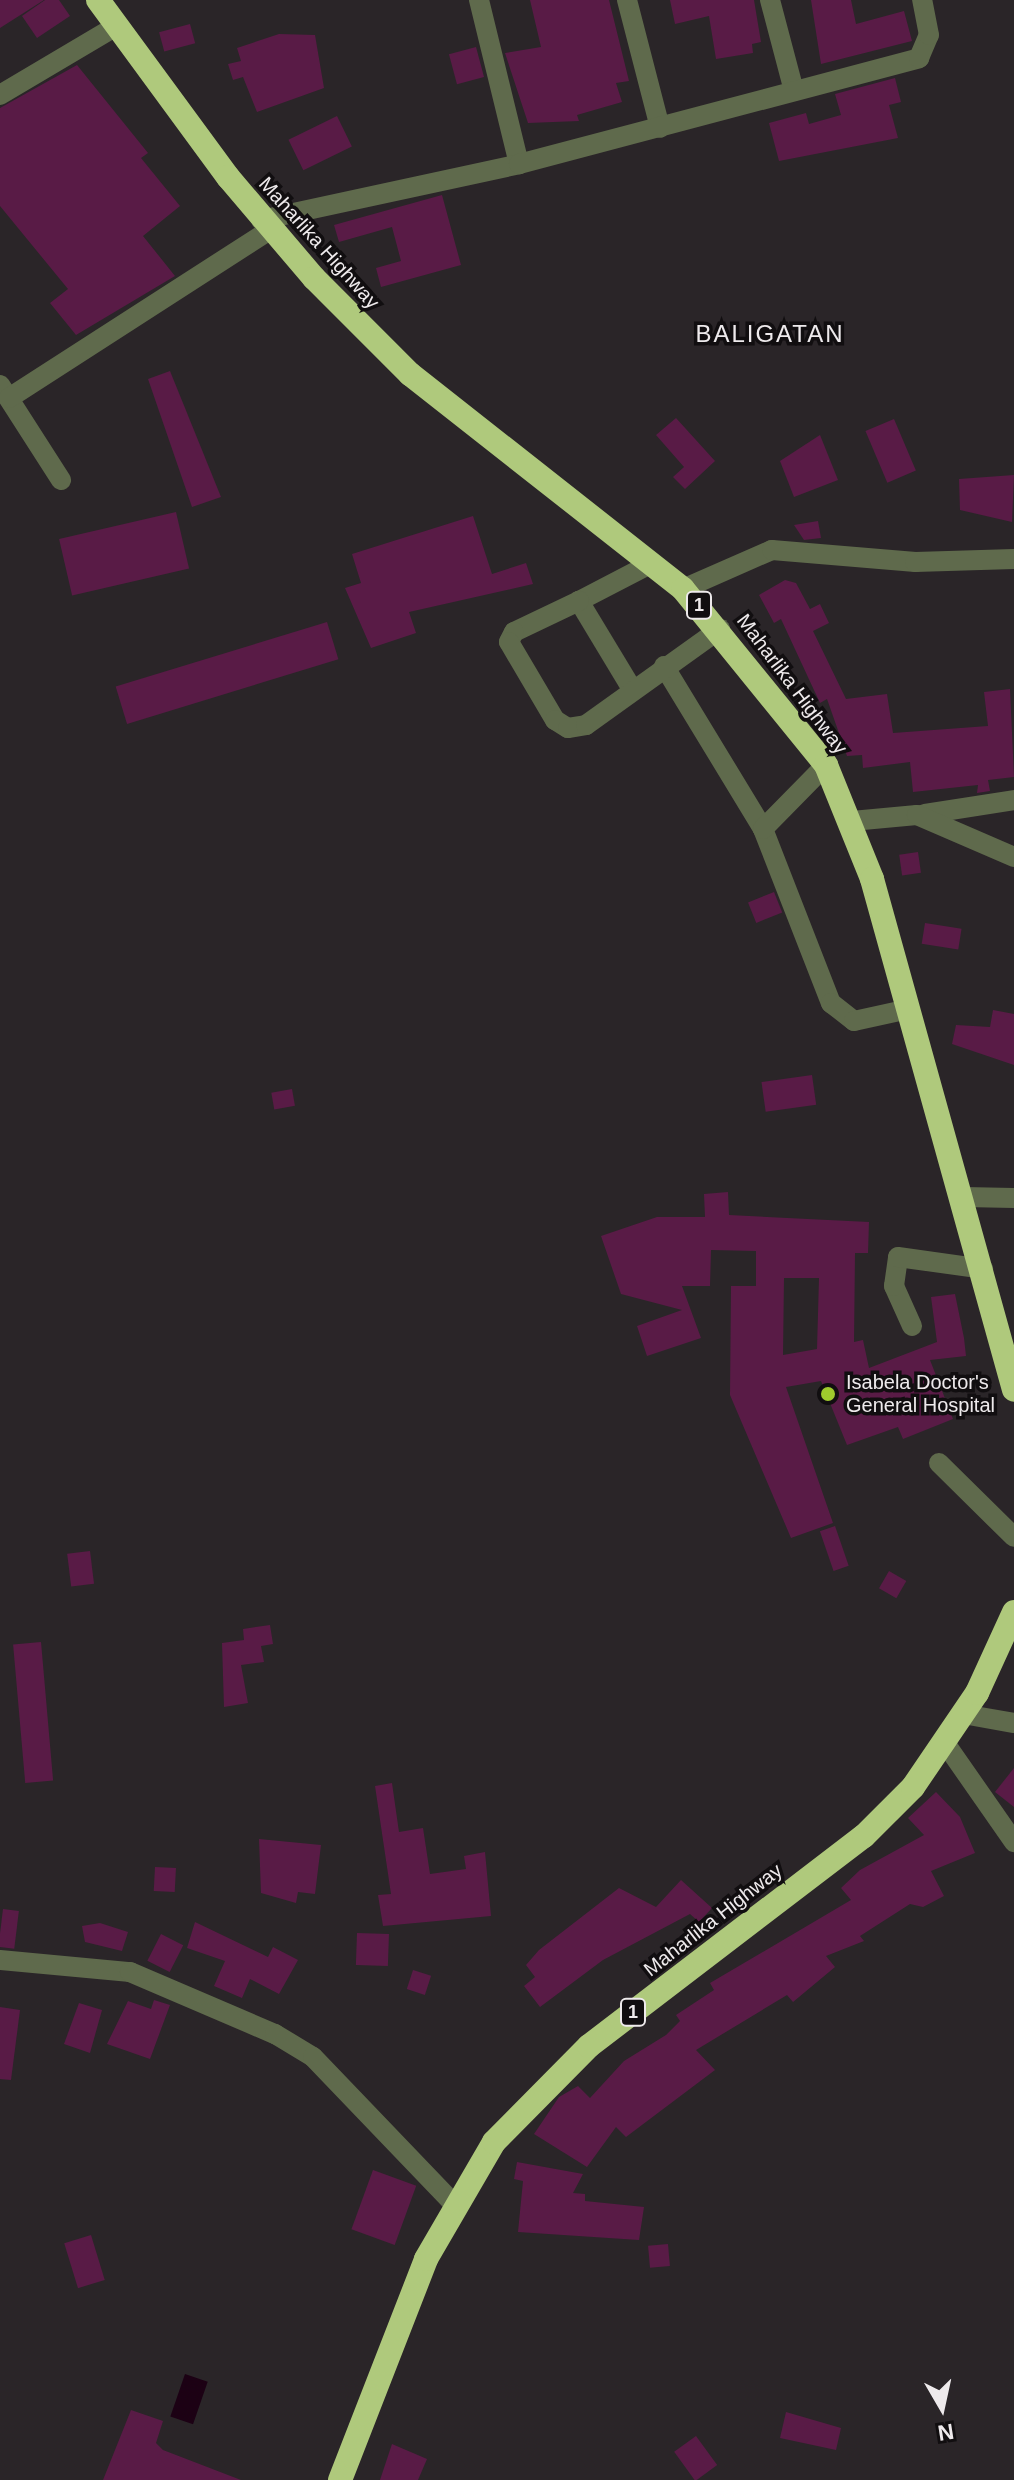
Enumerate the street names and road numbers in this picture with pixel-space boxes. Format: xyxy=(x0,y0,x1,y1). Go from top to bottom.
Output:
street label: Maharlika Highway xyxy=(254,172,384,314)
road number: 1 xyxy=(685,591,713,619)
street label: Maharlika Highway xyxy=(732,609,852,759)
street label: Maharlika Highway xyxy=(639,1859,787,1981)
road number: 1 xyxy=(619,1998,647,2026)

